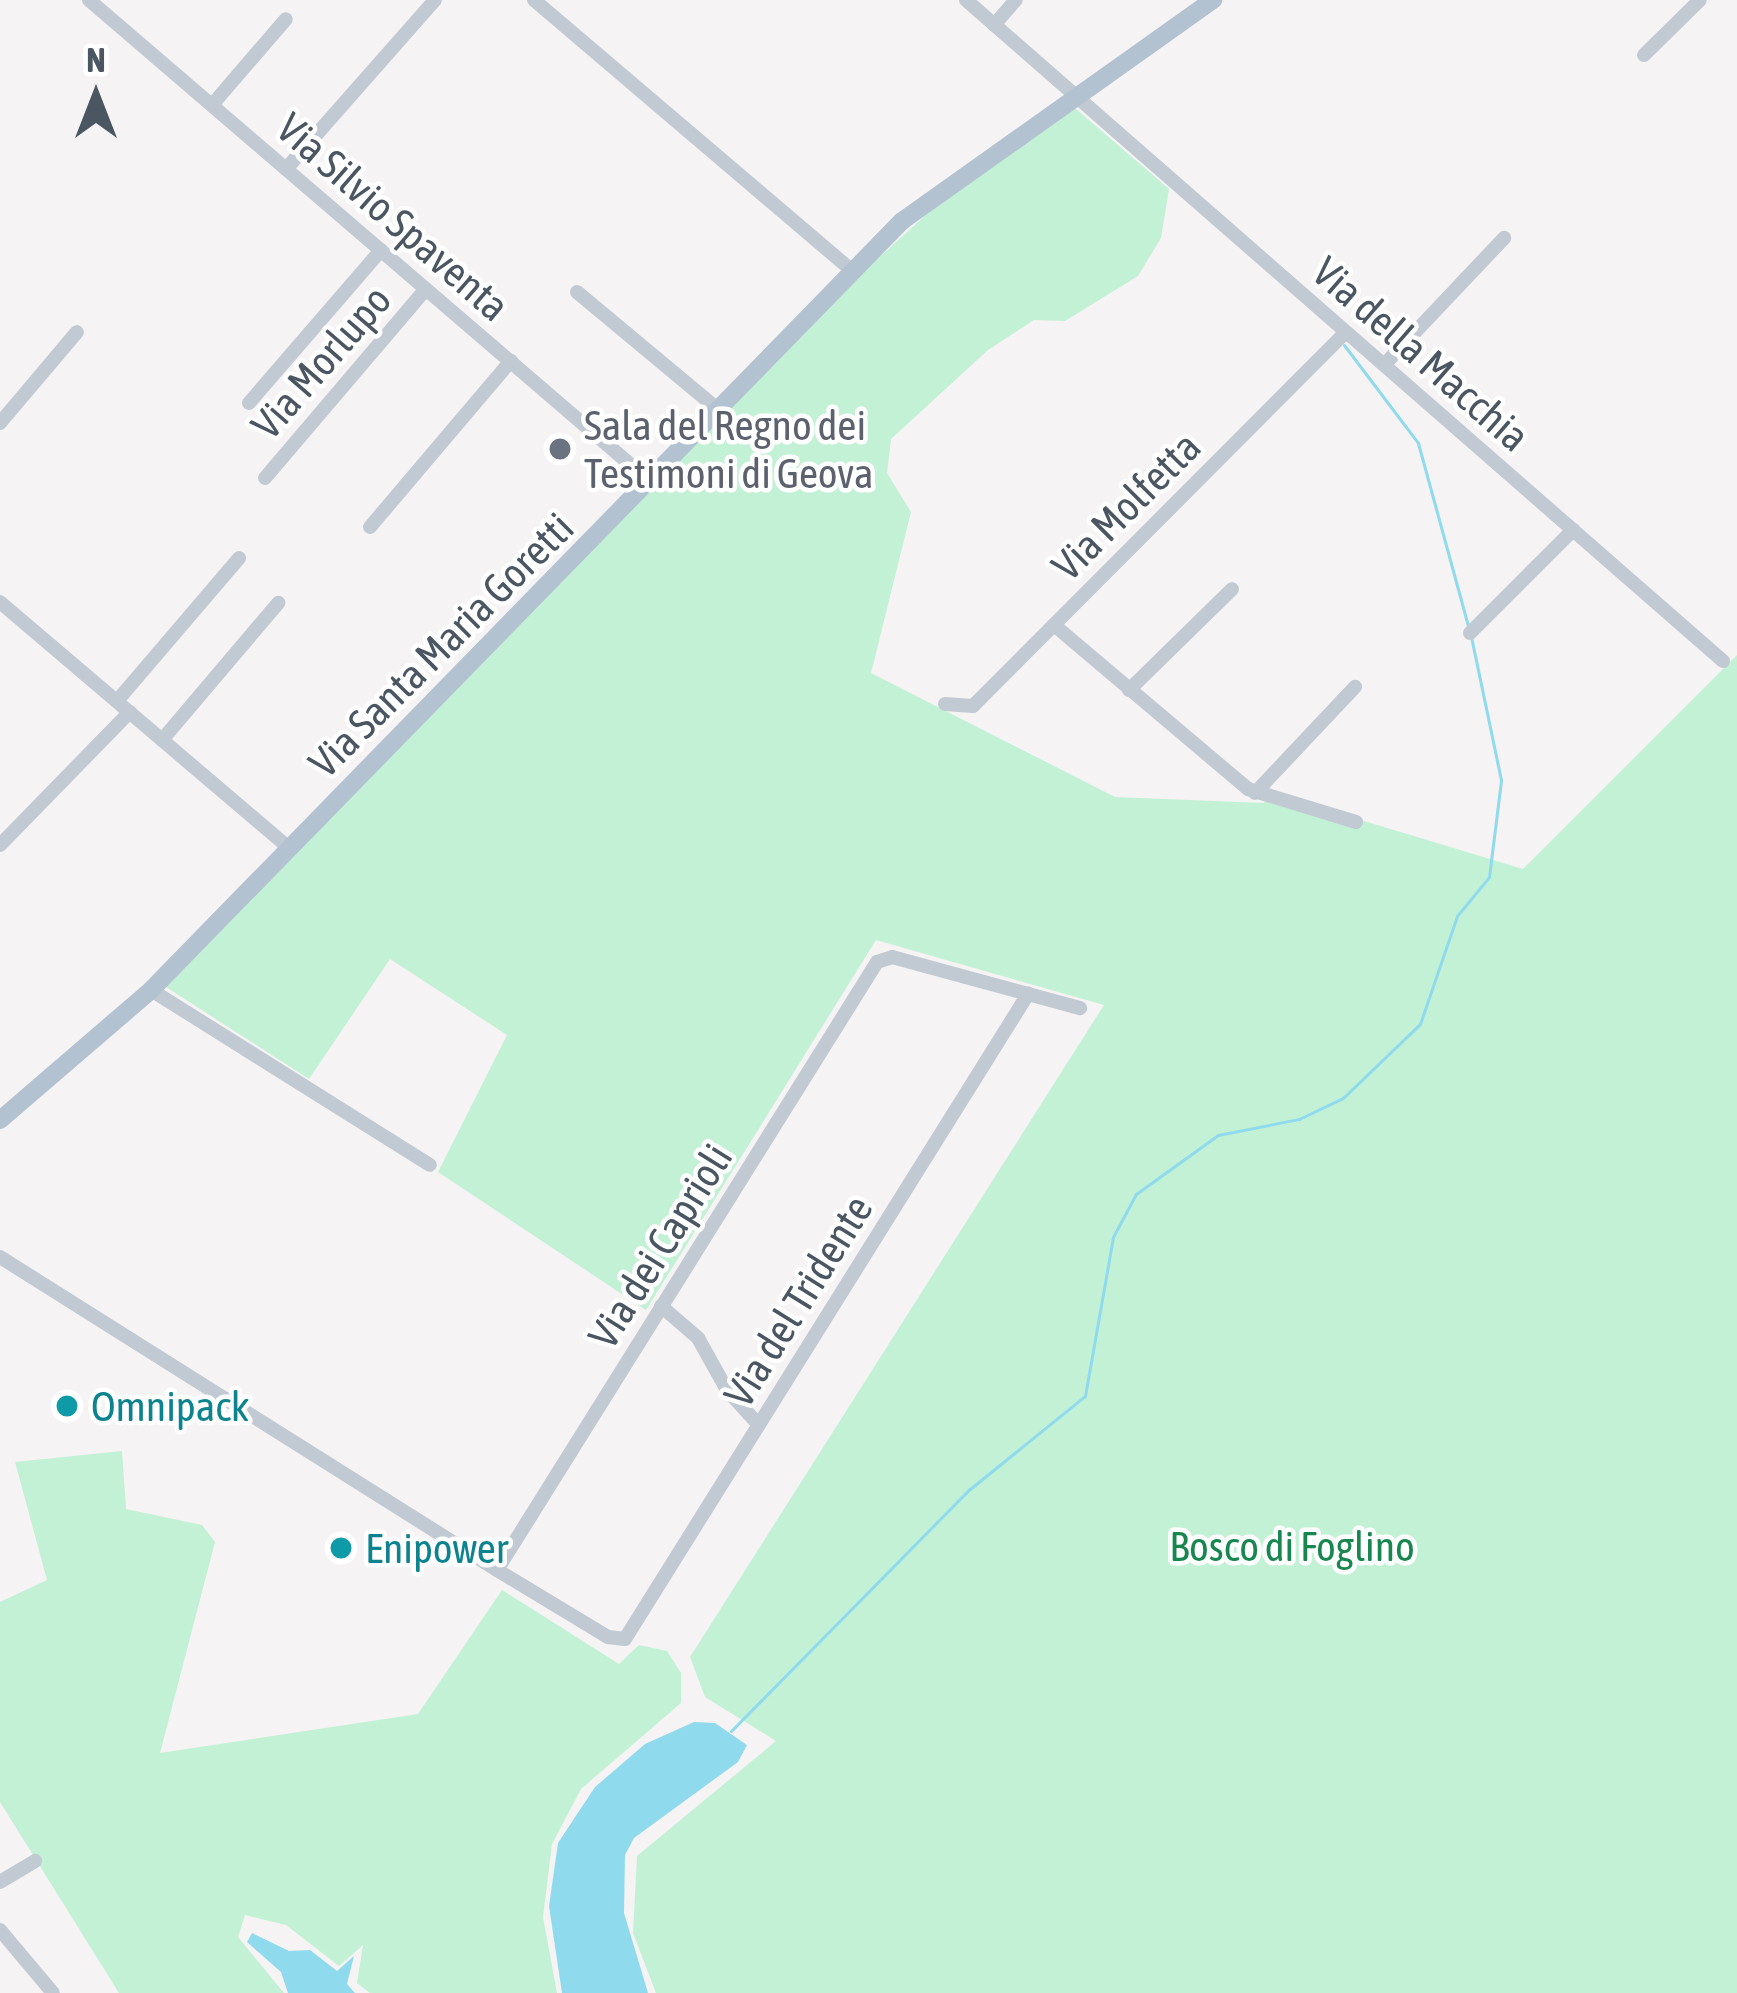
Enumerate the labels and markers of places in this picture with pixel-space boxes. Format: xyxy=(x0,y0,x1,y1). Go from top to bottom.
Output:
place label: Sala del Regno dei Testimoni di Geova xyxy=(584,400,874,498)
marker: Sala del Regno dei Testimoni di Geova xyxy=(547,436,573,462)
place label: Omnipack xyxy=(91,1381,249,1431)
marker: Omnipack xyxy=(54,1393,80,1419)
place label: Enipower xyxy=(365,1523,508,1573)
marker: Enipower xyxy=(328,1535,354,1561)

